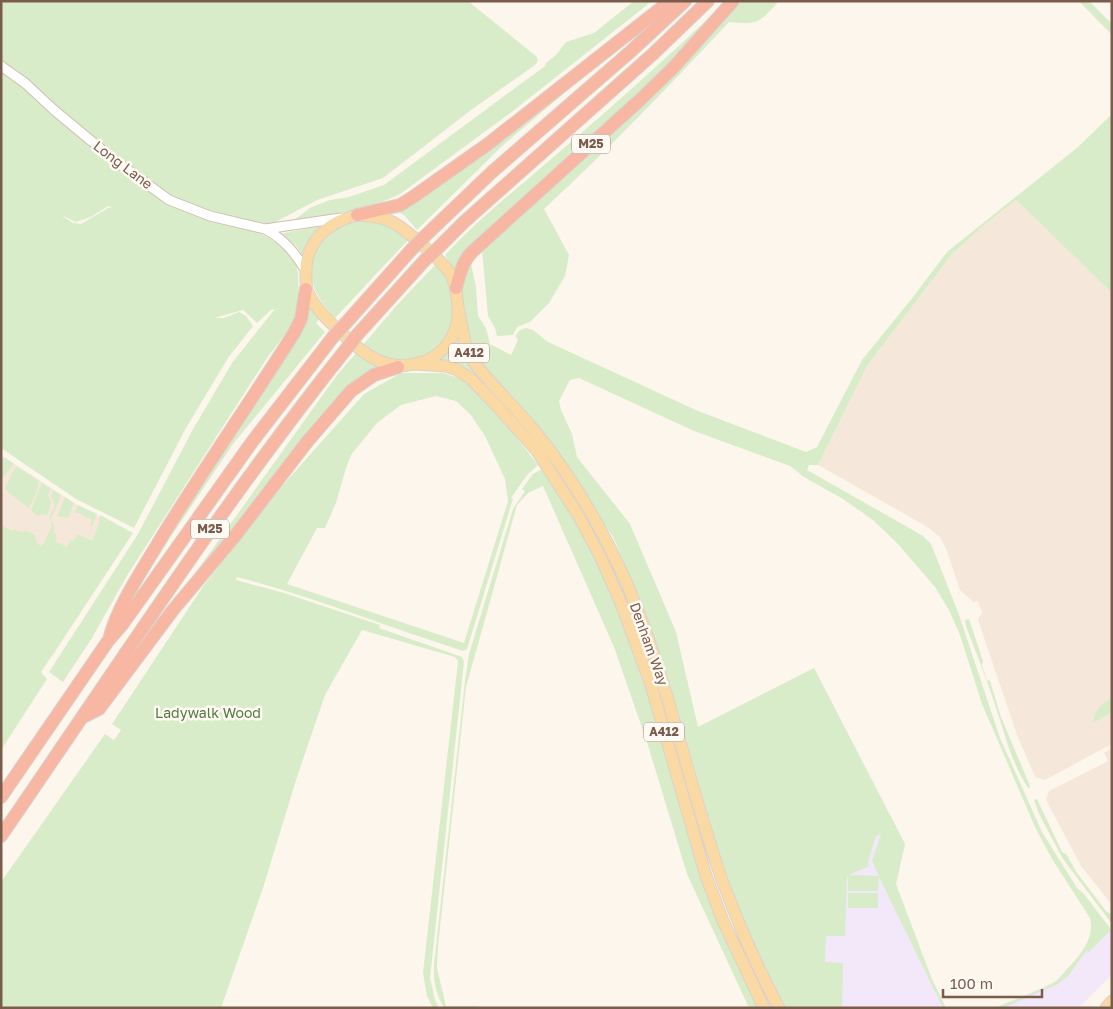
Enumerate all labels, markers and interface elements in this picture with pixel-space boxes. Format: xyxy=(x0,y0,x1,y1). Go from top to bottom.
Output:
road number: M25 xyxy=(572,134,610,154)
street label: Long Lane xyxy=(90,137,156,192)
road number: A412 xyxy=(449,343,489,362)
road number: M25 xyxy=(191,520,229,538)
street label: Denham Way xyxy=(627,600,672,688)
park label: Ladywalk Wood xyxy=(155,704,261,721)
road number: A412 xyxy=(644,722,684,742)
scale bar xyxy=(943,966,1042,998)
text: 100 m xyxy=(950,974,993,992)

